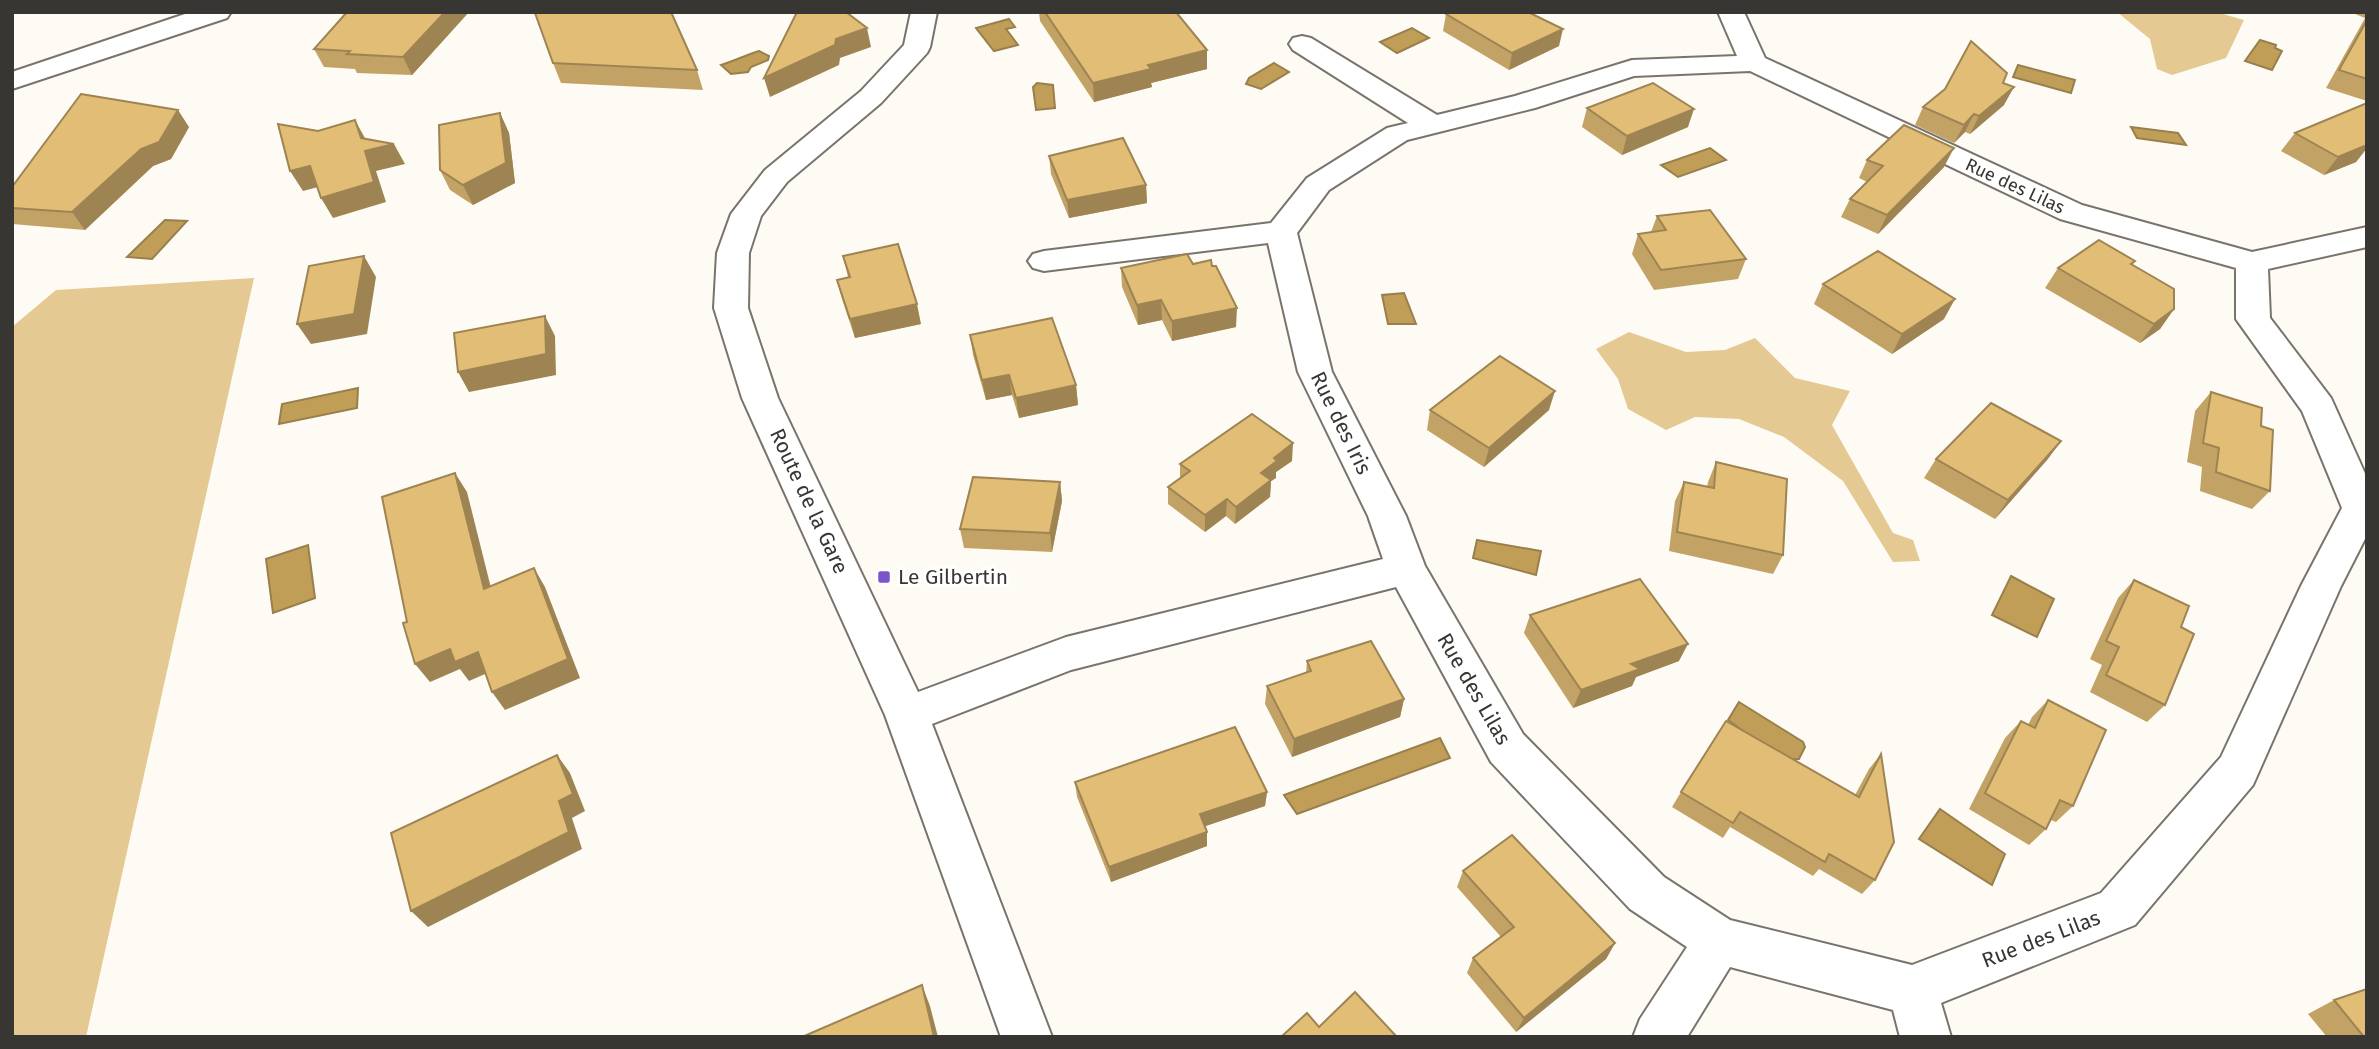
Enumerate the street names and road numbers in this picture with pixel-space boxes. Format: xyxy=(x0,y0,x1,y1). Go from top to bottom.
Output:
street label: Rue des Lilas xyxy=(1962,153,2068,219)
street label: Rue des Iris xyxy=(1305,367,1377,479)
street label: Route de la Gare xyxy=(764,424,854,578)
street label: Rue des Lilas xyxy=(1432,628,1517,750)
street label: Rue des Lilas xyxy=(1978,904,2104,973)

